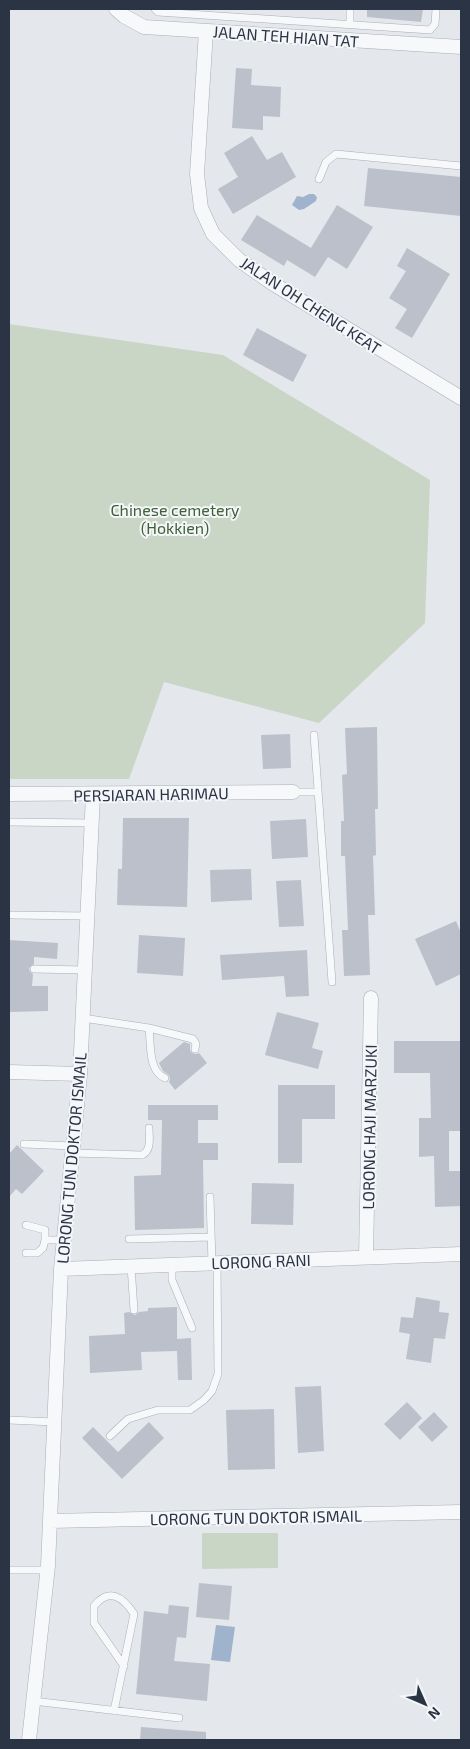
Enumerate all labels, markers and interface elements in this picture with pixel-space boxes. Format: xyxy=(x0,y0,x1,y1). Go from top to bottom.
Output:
street label: JALAN TEH HIAN TAT xyxy=(212,21,360,51)
street label: JALAN OH CHENG KEAT xyxy=(237,252,385,358)
park label: Chinese cemetery (Hokkien) xyxy=(110,500,240,537)
street label: PERSIARAN HARIMAU xyxy=(73,783,229,805)
street label: LORONG HAJI MARZUKI xyxy=(358,1044,380,1210)
street label: LORONG TUN DOKTOR ISMAIL xyxy=(52,1052,90,1264)
street label: LORONG RANI xyxy=(211,1250,311,1272)
street label: LORONG TUN DOKTOR ISMAIL xyxy=(150,1506,362,1528)
north arrow xyxy=(400,1679,450,1729)
text: N xyxy=(425,1704,444,1723)

